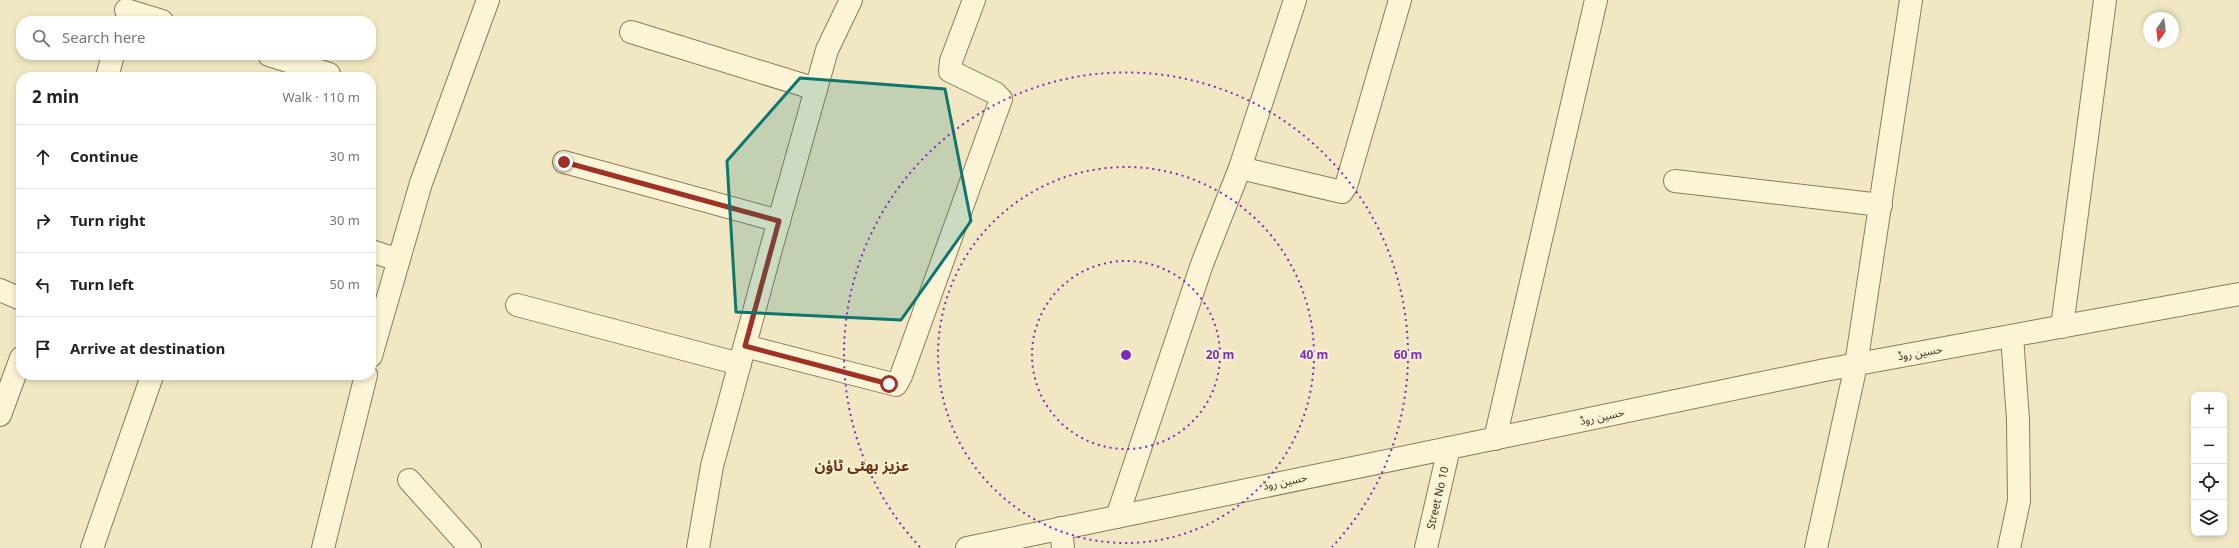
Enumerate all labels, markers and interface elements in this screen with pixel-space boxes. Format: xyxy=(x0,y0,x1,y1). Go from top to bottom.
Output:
north arrow xyxy=(2143,12,2179,48)
search box xyxy=(16,16,376,60)
text: Search here xyxy=(62,22,145,54)
icon: search xyxy=(30,27,52,49)
text: 2 min xyxy=(32,80,79,116)
text: Walk · 110 m xyxy=(282,84,360,112)
text: Continue xyxy=(70,141,138,173)
text: 30 m xyxy=(330,143,360,171)
icon: ahead xyxy=(32,146,54,168)
route end xyxy=(555,153,573,171)
text: Turn right xyxy=(70,205,146,237)
text: 30 m xyxy=(330,207,360,235)
icon: right xyxy=(32,210,54,232)
text: Turn left xyxy=(70,269,134,301)
text: 50 m xyxy=(330,271,360,299)
icon: left xyxy=(32,274,54,296)
text: Arrive at destination xyxy=(70,333,225,365)
icon: arrive xyxy=(32,338,54,360)
street label: حسین روڈ xyxy=(1896,338,1945,368)
text: 20 m xyxy=(1206,343,1234,368)
text: 40 m xyxy=(1300,343,1328,368)
text: 60 m xyxy=(1394,343,1422,368)
centre of rings xyxy=(1119,348,1133,362)
route start xyxy=(880,375,898,393)
map controls xyxy=(2191,392,2227,536)
button: + xyxy=(2191,392,2227,428)
street label: حسین روڈ xyxy=(1578,401,1627,433)
button: − xyxy=(2191,428,2227,464)
district label: عزیز بھٹی ٹاؤن xyxy=(815,450,909,482)
street label: Street No 10 xyxy=(1420,464,1456,532)
button: locate xyxy=(2191,464,2227,500)
street label: حسین روڈ xyxy=(1261,466,1310,498)
button: layers xyxy=(2191,500,2227,536)

